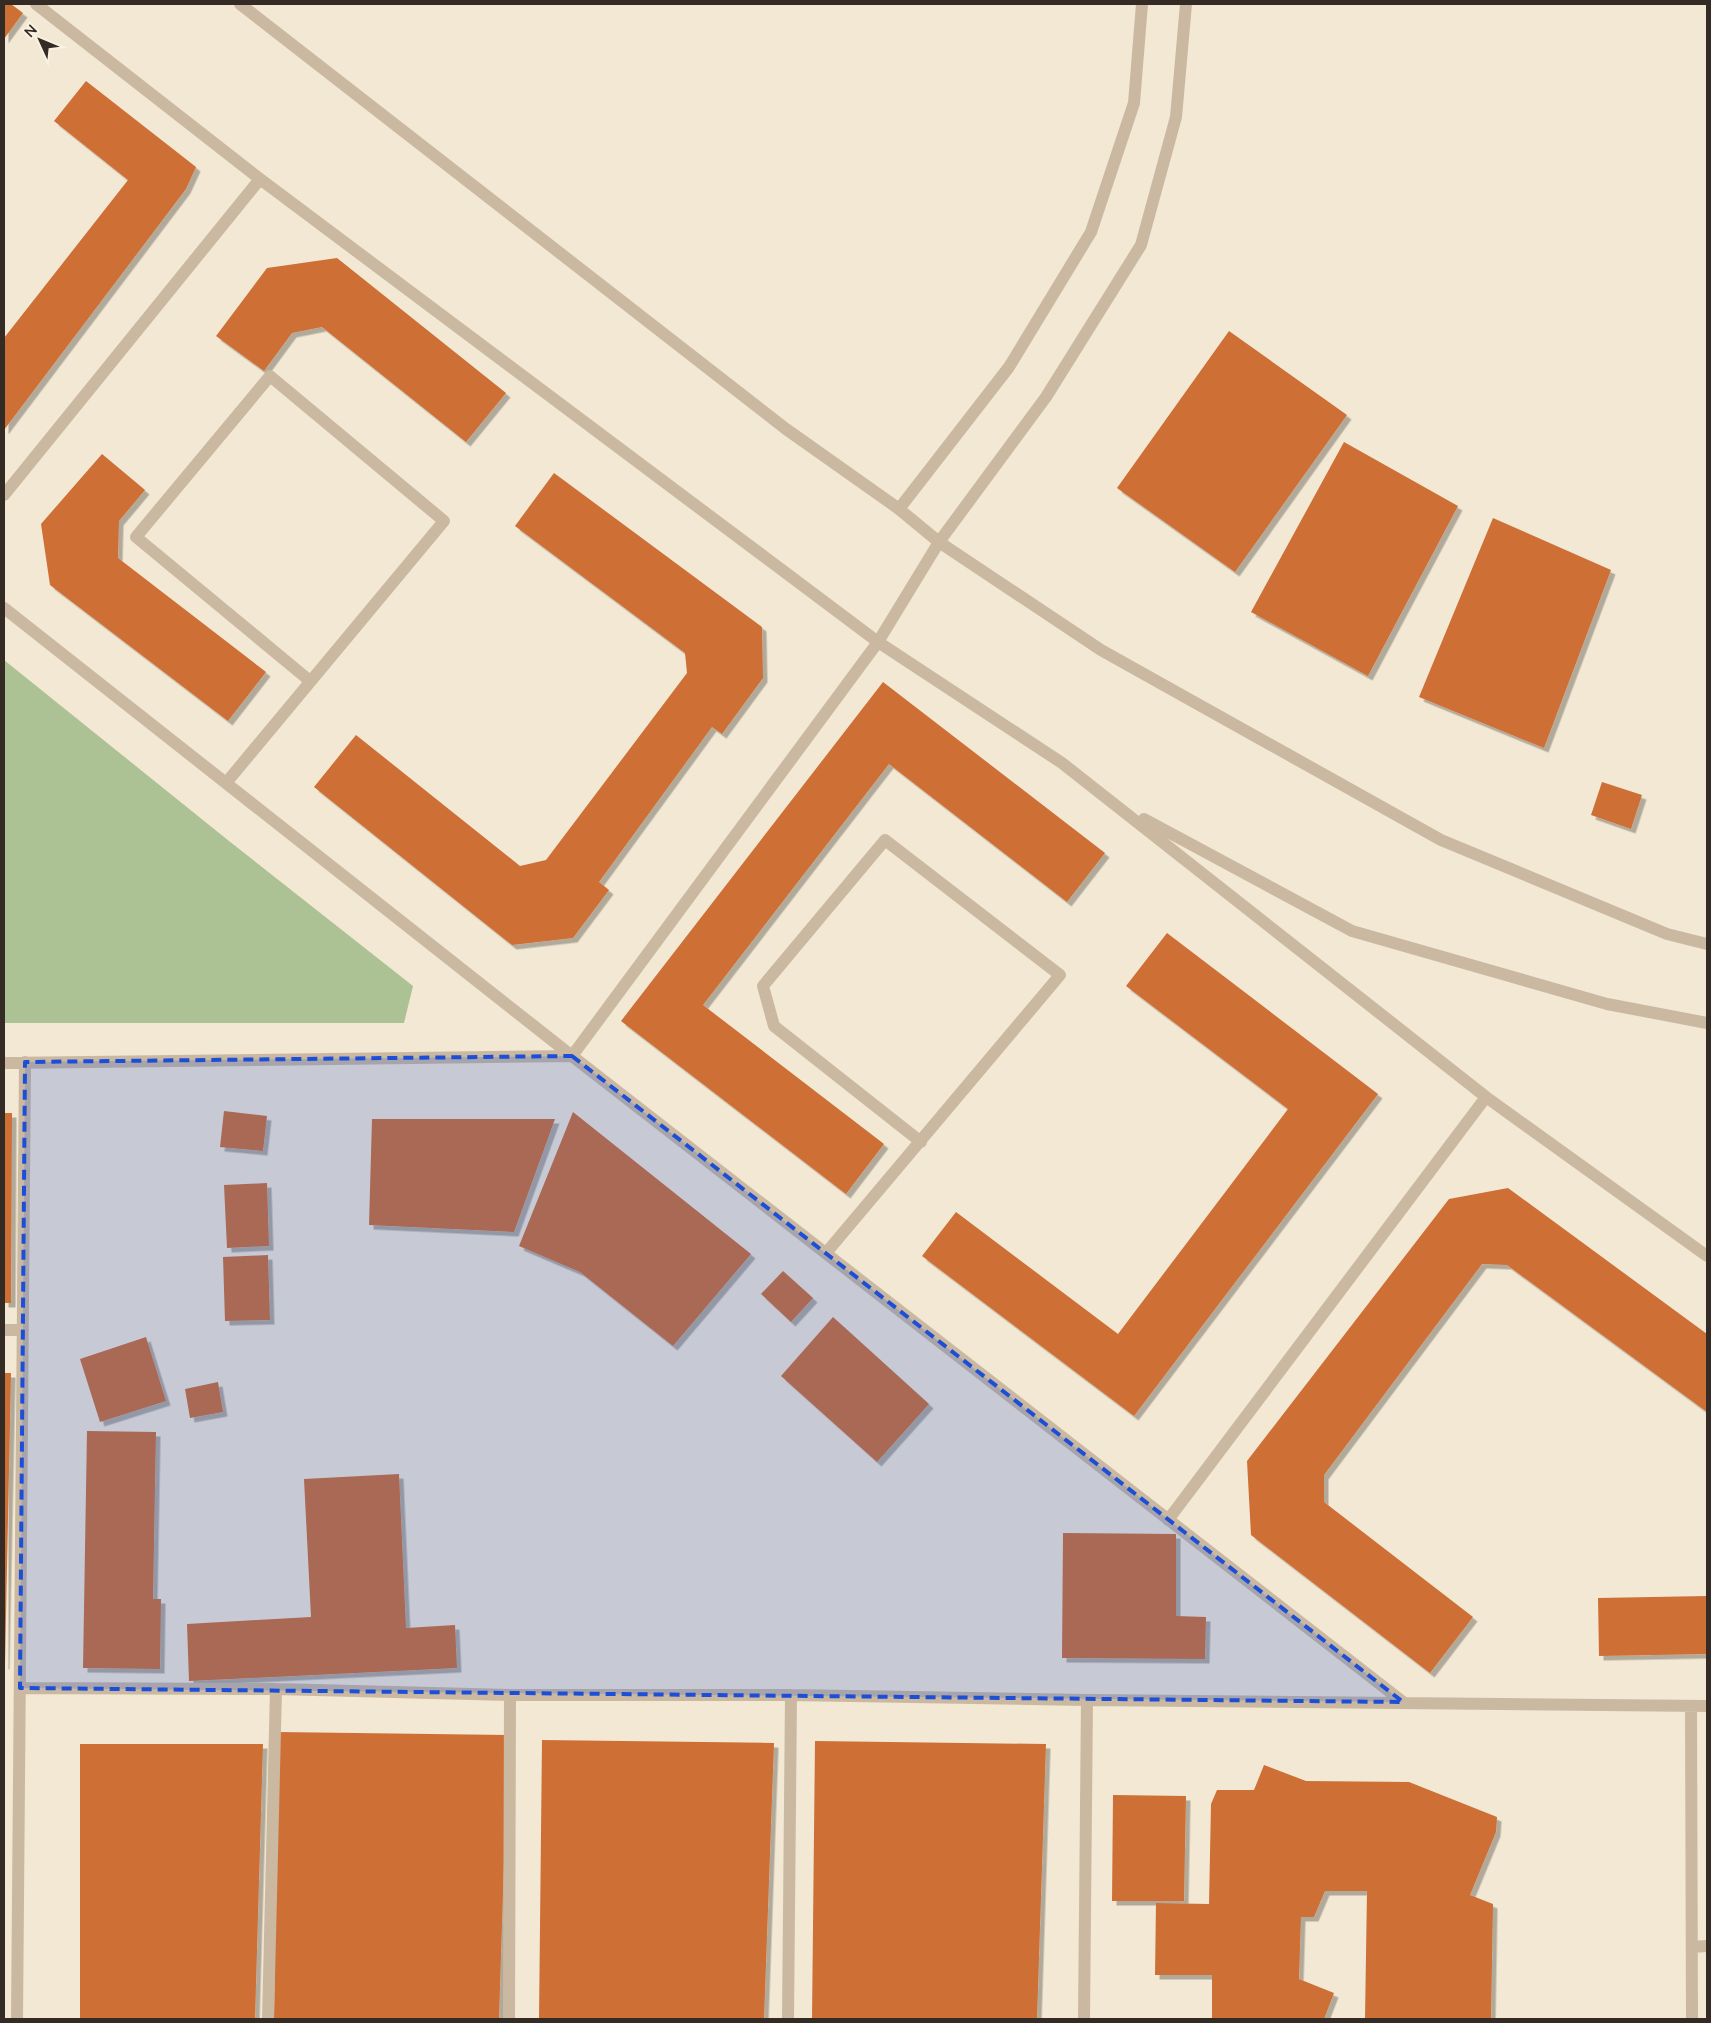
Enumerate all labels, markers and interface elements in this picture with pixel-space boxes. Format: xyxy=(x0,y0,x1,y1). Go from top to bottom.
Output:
north arrow xyxy=(15,15,65,65)
text: N xyxy=(20,21,40,40)

